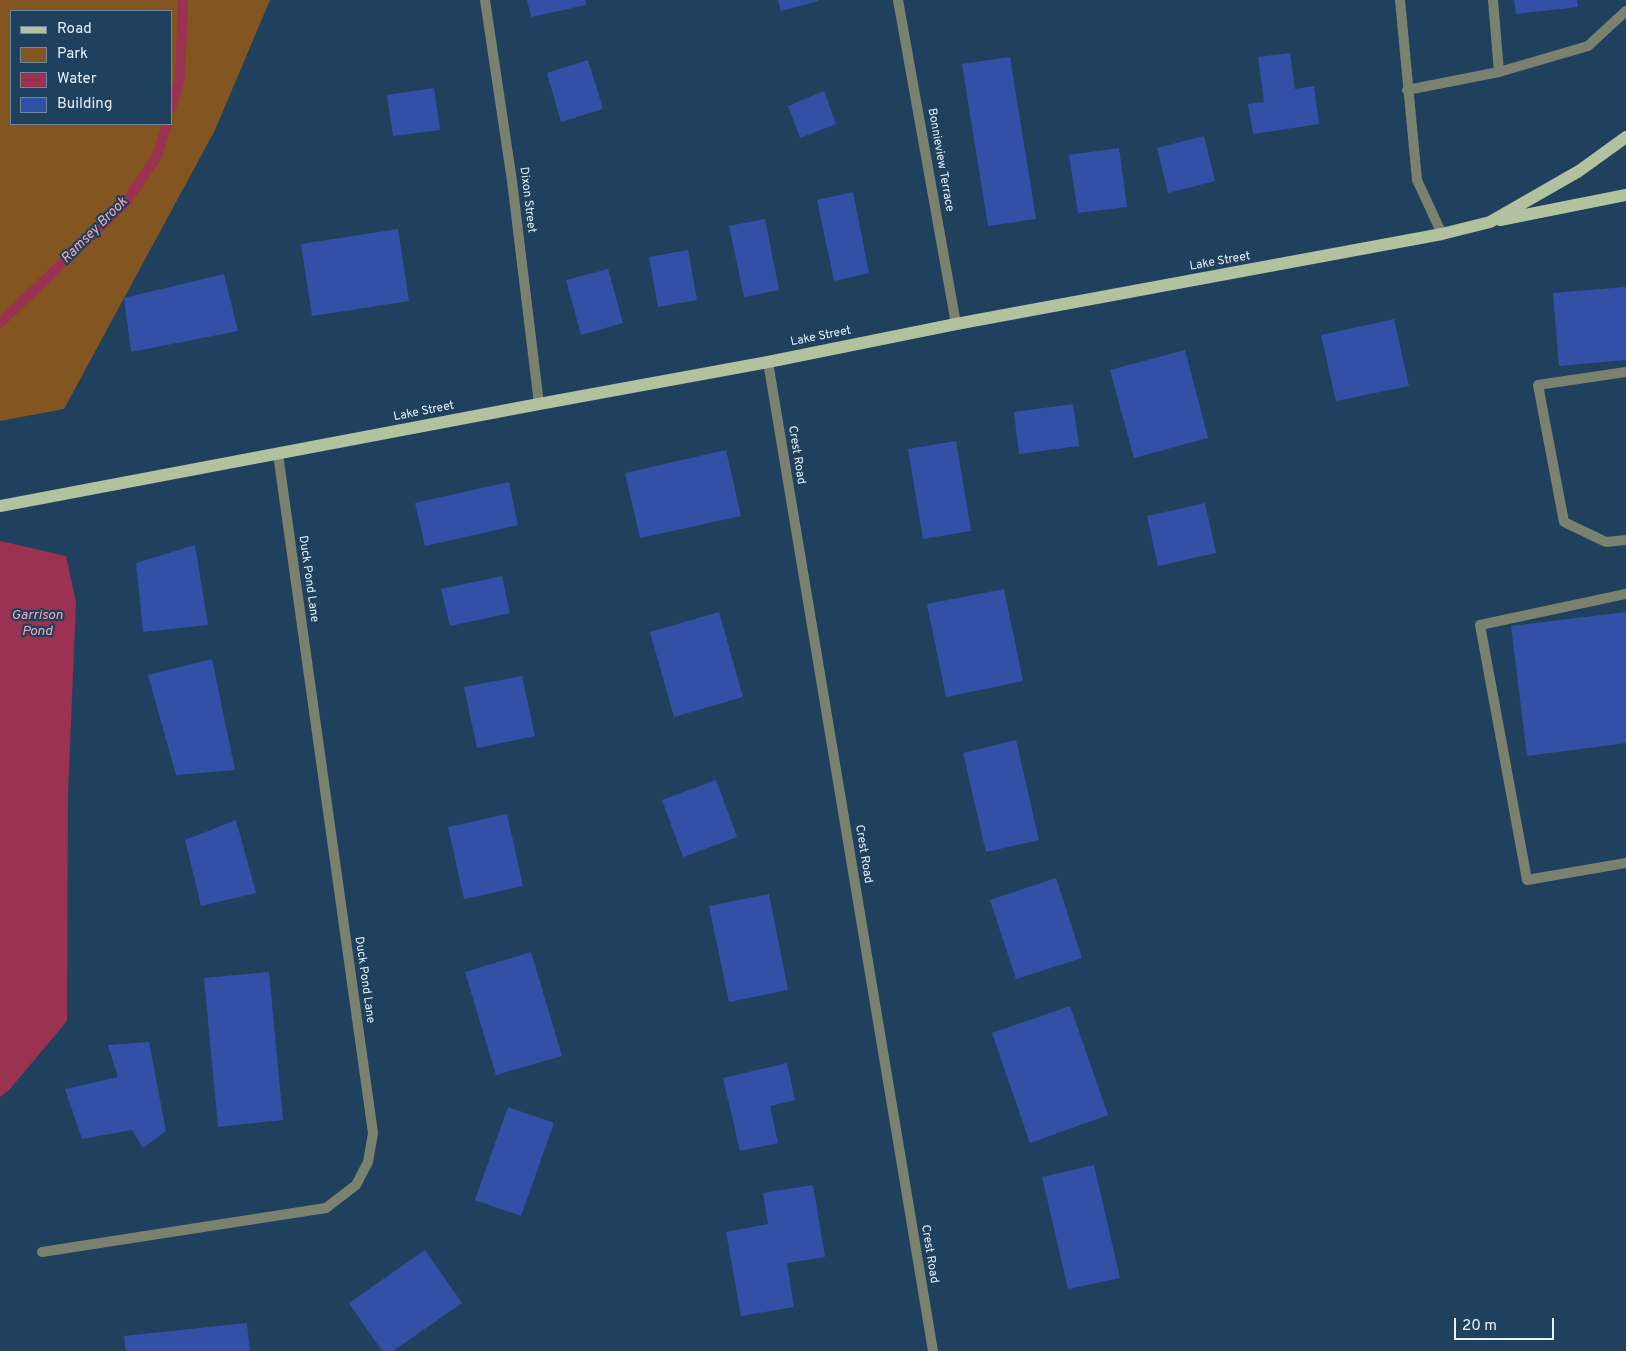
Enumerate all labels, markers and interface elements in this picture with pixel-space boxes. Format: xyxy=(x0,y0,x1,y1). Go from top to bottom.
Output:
legend xyxy=(10,10,172,125)
text: Road xyxy=(57,20,92,39)
text: Park xyxy=(57,45,88,64)
text: Water xyxy=(57,70,96,89)
text: Building xyxy=(57,95,112,114)
street label: Bonnieview Terrace xyxy=(924,107,956,213)
street label: Dixon Street xyxy=(516,166,538,234)
water label: Ramsey Brook xyxy=(58,194,132,268)
street label: Lake Street xyxy=(1189,250,1251,274)
street label: Lake Street xyxy=(790,324,852,350)
street label: Lake Street xyxy=(393,399,455,425)
street label: Crest Road xyxy=(784,425,808,485)
street label: Duck Pond Lane xyxy=(295,535,321,623)
water label: Garrison Pond xyxy=(11,608,63,640)
street label: Crest Road xyxy=(851,824,875,884)
street label: Duck Pond Lane xyxy=(351,936,377,1024)
street label: Crest Road xyxy=(917,1224,941,1284)
scale bar xyxy=(1456,1308,1556,1340)
text: 20 m xyxy=(1462,1317,1497,1336)

